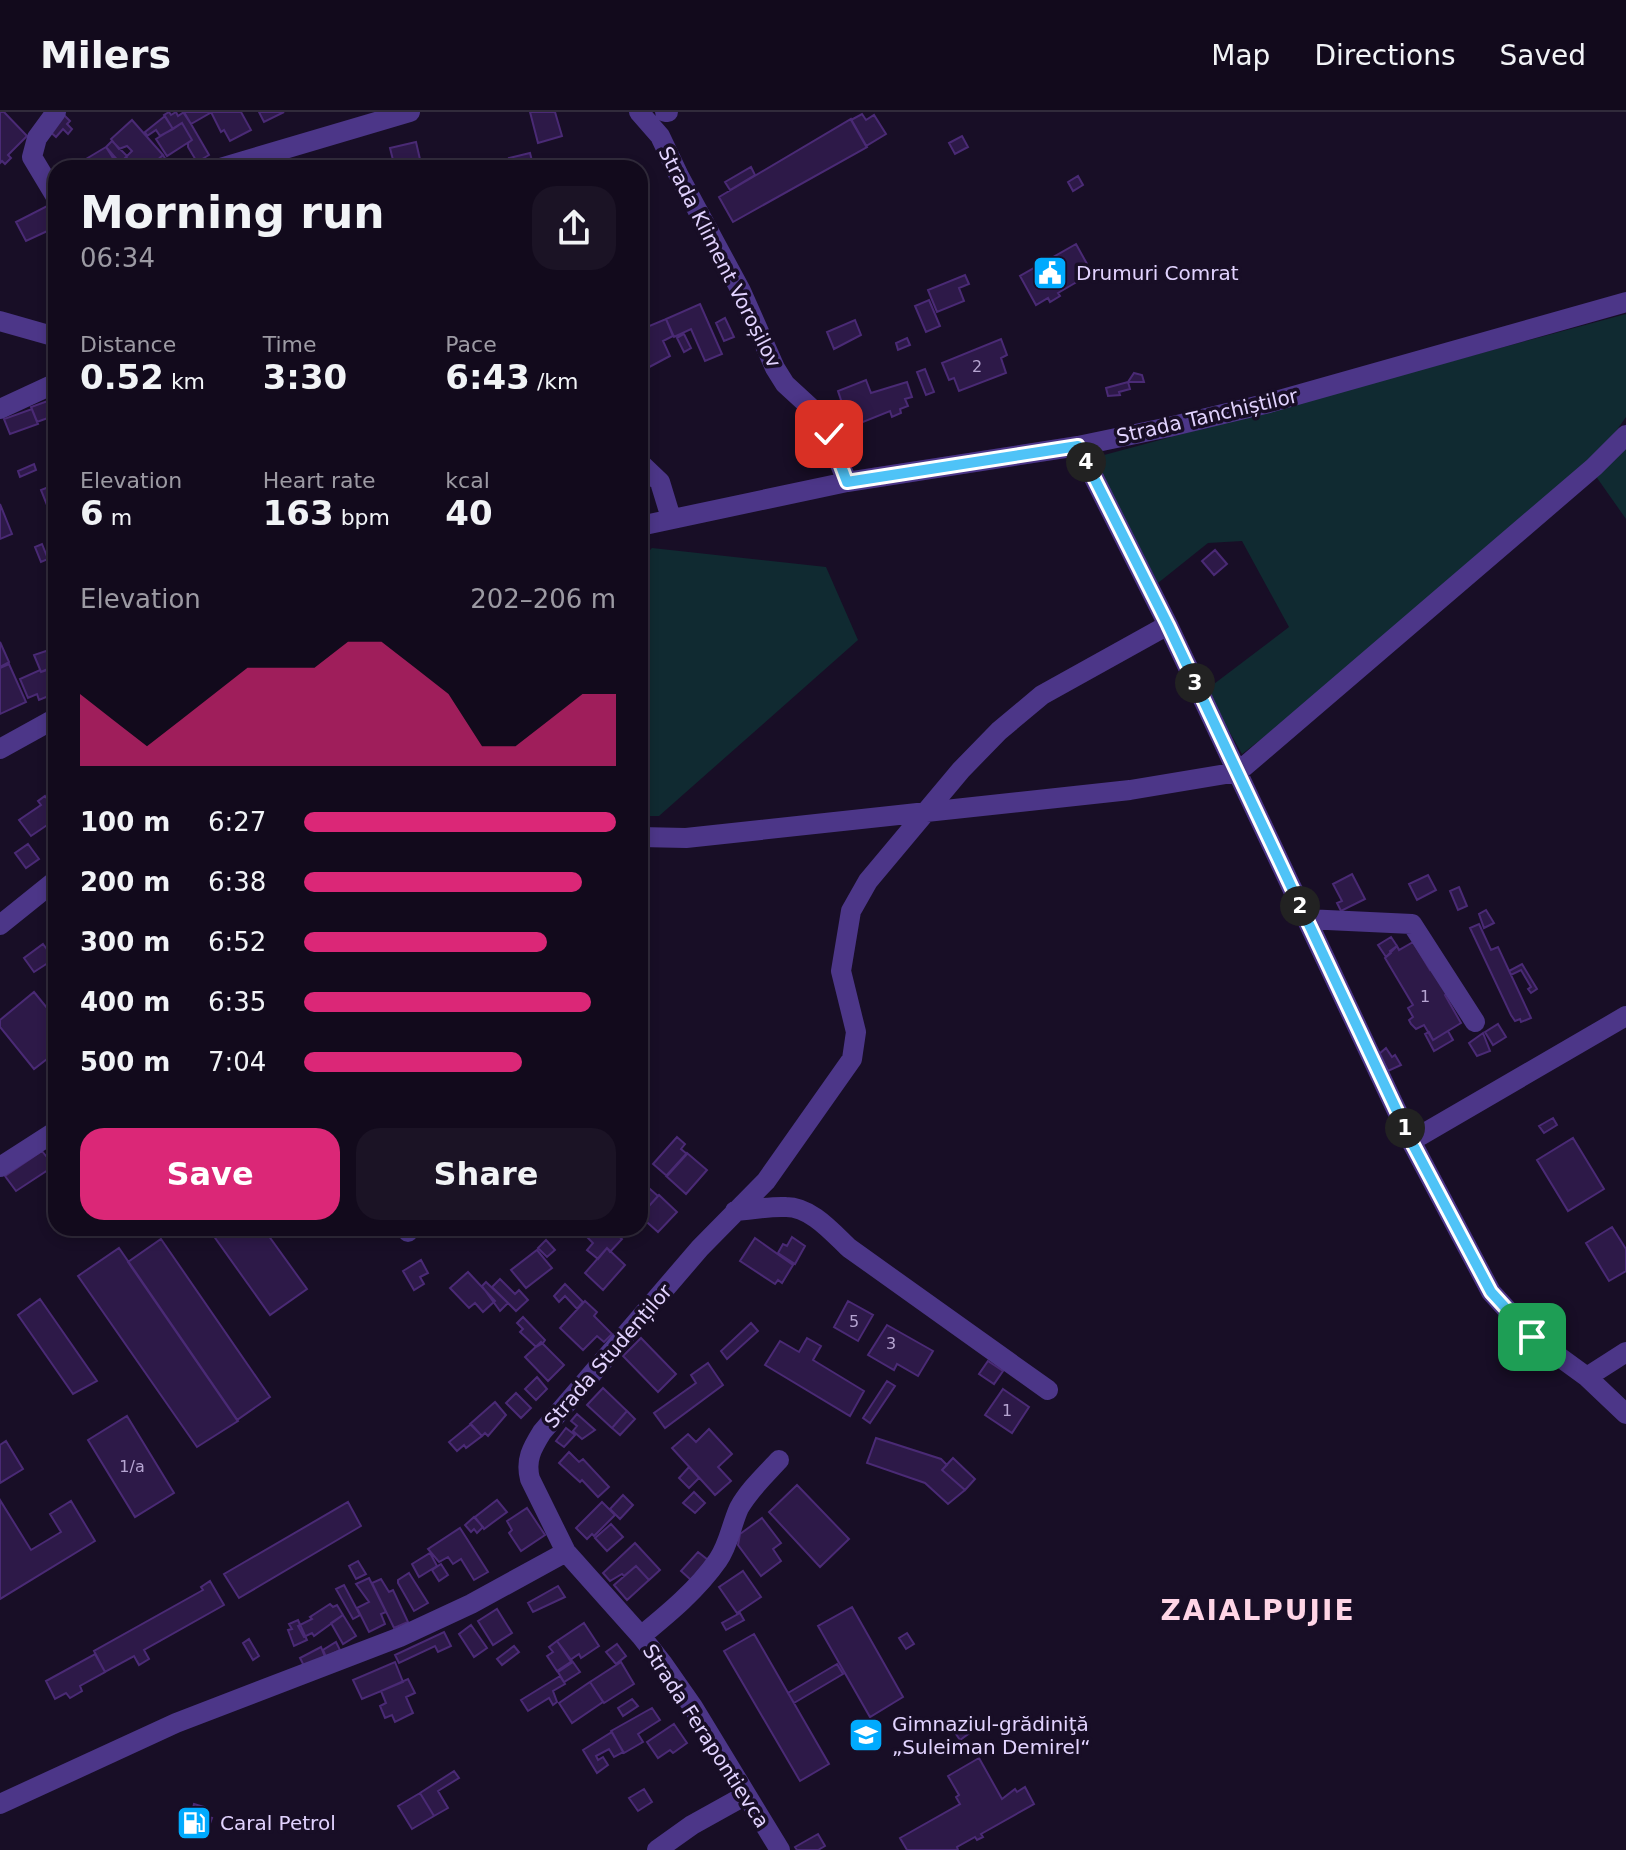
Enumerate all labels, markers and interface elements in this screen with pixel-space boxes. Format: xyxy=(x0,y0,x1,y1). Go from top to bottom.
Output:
text: Milers xyxy=(40,33,171,77)
text: Map xyxy=(1211,39,1270,72)
text: Directions xyxy=(1314,39,1455,72)
text: Saved xyxy=(1499,39,1586,72)
street label: Strada Kliment Voroșilov xyxy=(654,142,786,372)
button: share xyxy=(532,186,616,270)
text: Morning run xyxy=(80,187,385,238)
text: 06:34 xyxy=(80,243,155,273)
public building icon: Drumuri Comrat xyxy=(1031,254,1069,292)
place label: Drumuri Comrat xyxy=(1076,261,1239,285)
text: Distance xyxy=(80,332,176,357)
text: Time xyxy=(263,332,317,357)
text: Pace xyxy=(445,332,497,357)
text: 0.52 xyxy=(80,357,164,397)
text: 3:30 xyxy=(263,357,347,397)
text: 6:43 xyxy=(445,357,530,397)
house number: 2 xyxy=(972,357,982,376)
text: km xyxy=(164,369,205,394)
text: /km xyxy=(530,369,578,394)
street label: Strada Tanchiștilor xyxy=(1114,383,1301,449)
pin xyxy=(795,400,863,468)
icon: check xyxy=(807,412,851,456)
pin: 4 xyxy=(1066,442,1106,482)
text: 4 xyxy=(1078,449,1094,474)
text: Elevation xyxy=(80,468,182,493)
text: Heart rate xyxy=(263,468,376,493)
text: kcal xyxy=(445,468,490,493)
text: 6 xyxy=(80,493,104,533)
text: 163 xyxy=(263,493,334,533)
text: 40 xyxy=(445,493,493,533)
text: m xyxy=(104,505,132,530)
text: bpm xyxy=(334,505,390,530)
text: Elevation xyxy=(80,584,201,614)
text: 202–206 m xyxy=(470,584,616,614)
pin: 3 xyxy=(1175,663,1215,703)
text: 3 xyxy=(1187,670,1203,695)
text: 100 m xyxy=(80,807,170,837)
text: 6:27 xyxy=(208,807,266,837)
text: 200 m xyxy=(80,867,170,897)
text: 6:38 xyxy=(208,867,266,897)
pin: 2 xyxy=(1280,886,1320,926)
text: 2 xyxy=(1292,893,1308,918)
text: 300 m xyxy=(80,927,170,957)
text: 6:52 xyxy=(208,927,266,957)
text: 400 m xyxy=(80,987,170,1017)
text: 6:35 xyxy=(208,987,266,1017)
house number: 1 xyxy=(1420,987,1430,1006)
text: 500 m xyxy=(80,1047,170,1077)
text: 7:04 xyxy=(208,1047,266,1077)
pin: 1 xyxy=(1385,1108,1425,1148)
text: 1 xyxy=(1397,1115,1413,1140)
button: Save xyxy=(80,1128,340,1220)
button: Share xyxy=(356,1128,616,1220)
street label: Strada Studenților xyxy=(539,1279,677,1433)
pin xyxy=(1498,1303,1566,1371)
house number: 5 xyxy=(849,1312,859,1331)
icon: arrive xyxy=(1510,1315,1554,1359)
house number: 3 xyxy=(886,1334,896,1353)
house number: 1 xyxy=(1002,1401,1012,1420)
house number: 1/a xyxy=(119,1457,145,1476)
district label: ZAIALPUJIE xyxy=(1160,1594,1356,1627)
street label: Strada Ferapontievca xyxy=(638,1640,774,1832)
place label: Gimnaziul-grădiniţă „Suleiman Demirel“ xyxy=(892,1712,1091,1759)
school or university icon: Gimnaziul-grădiniţă „Suleiman Demirel“ xyxy=(847,1716,885,1754)
fuel station icon: Caral Petrol xyxy=(175,1804,213,1842)
place label: Caral Petrol xyxy=(220,1811,336,1835)

